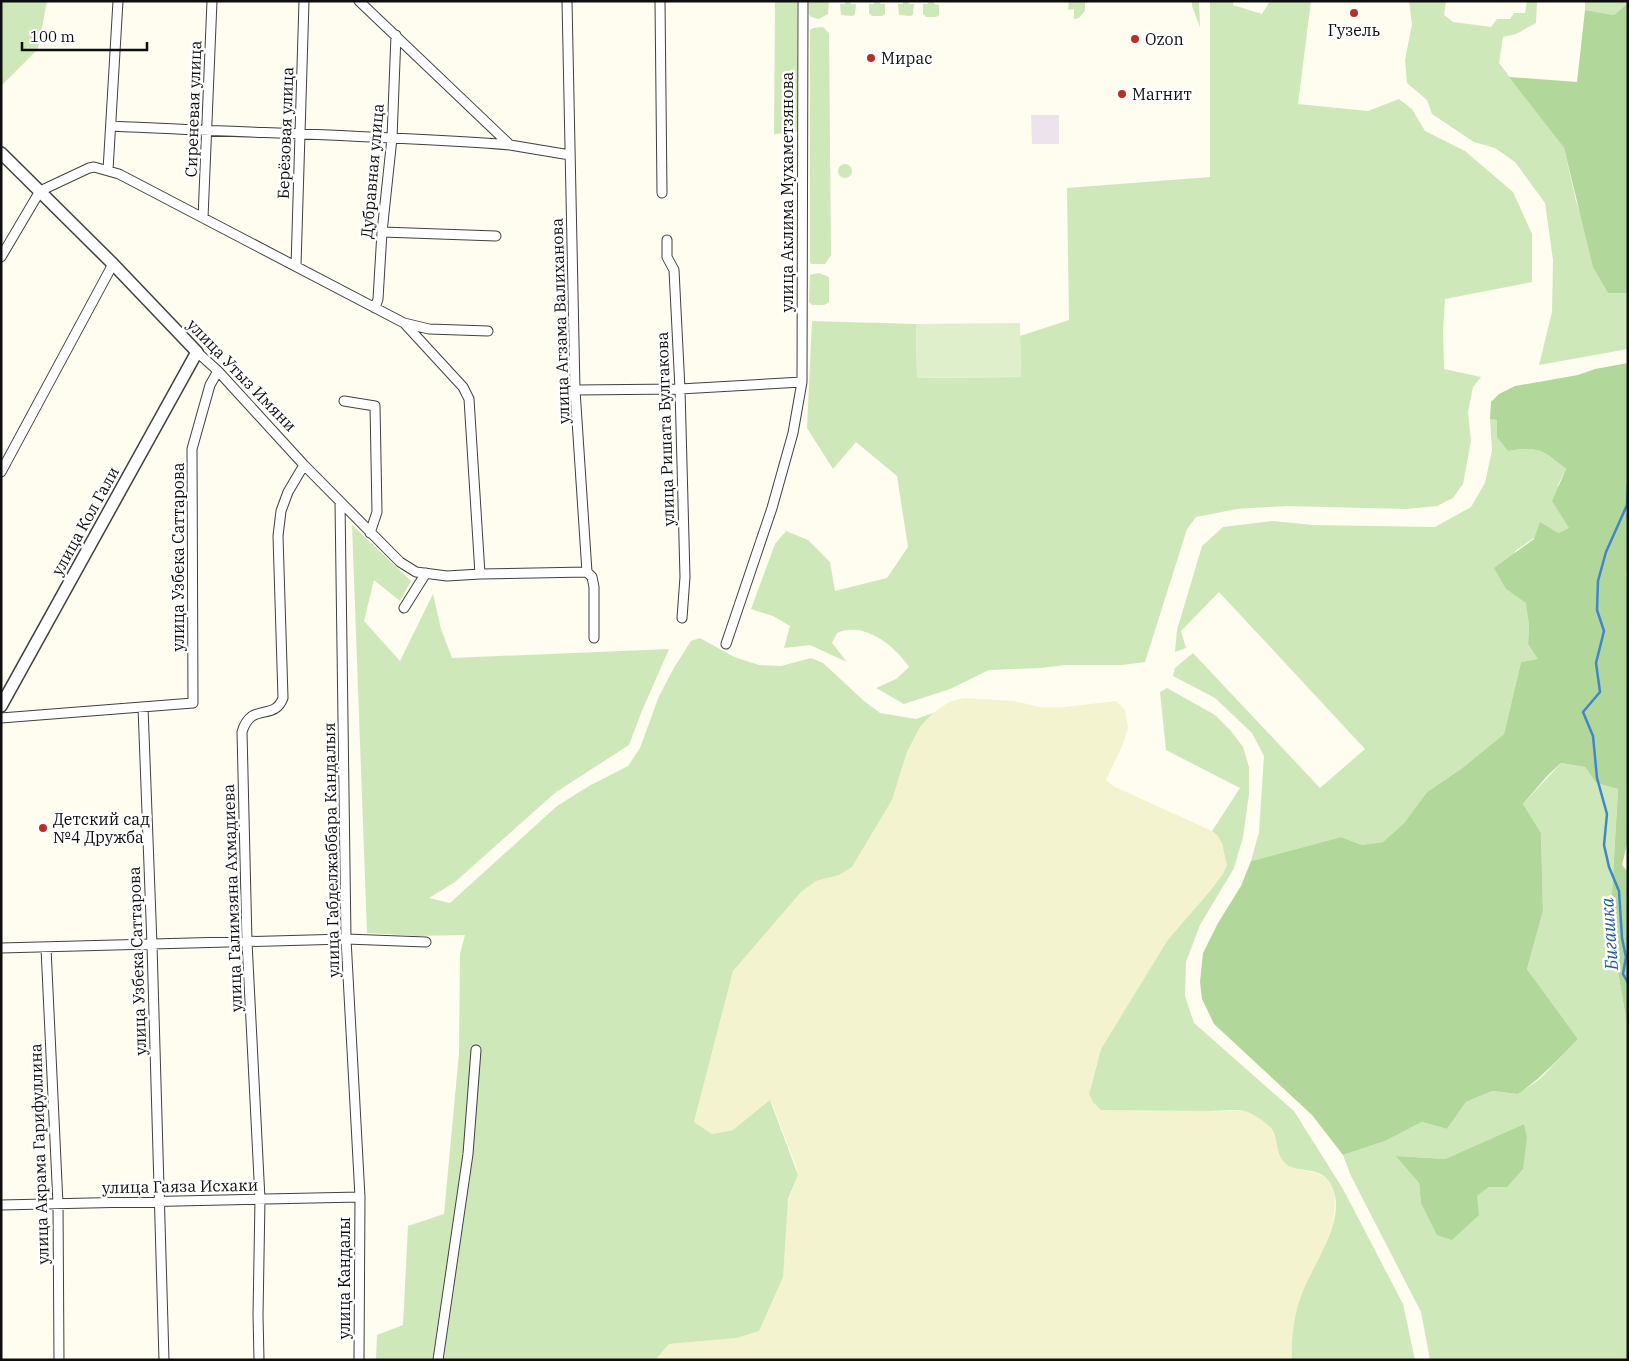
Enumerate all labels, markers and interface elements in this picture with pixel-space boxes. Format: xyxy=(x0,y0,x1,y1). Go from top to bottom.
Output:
marker: Гузель xyxy=(1348,7,1360,19)
scale bar xyxy=(22,20,148,52)
place label: Гузель xyxy=(1328,20,1381,40)
text: 100 m xyxy=(30,27,75,46)
place label: Ozon xyxy=(1145,29,1184,49)
marker: Ozon xyxy=(1129,33,1141,45)
street label: Сиреневая улица xyxy=(181,40,205,178)
place label: Мирас xyxy=(881,48,933,68)
marker: Мирас xyxy=(865,52,877,64)
street label: Берёзовая улица xyxy=(273,66,297,199)
street label: улица Аклима Мухаметзянова xyxy=(777,72,797,312)
place label: Магнит xyxy=(1132,84,1192,104)
marker: Магнит xyxy=(1116,88,1128,100)
street label: Дубравная улица xyxy=(356,102,388,239)
street label: улица Агзама Валиханова xyxy=(546,217,574,424)
street label: улица Утыз Имяни xyxy=(183,315,301,435)
street label: улица Ришата Булгакова xyxy=(652,331,678,527)
street label: улица Узбека Саттарова xyxy=(168,462,188,651)
street label: улица Кол Гали xyxy=(47,463,123,579)
street label: улица Габделжаббара Кандалыя xyxy=(319,722,343,978)
street label: улица Галимзяна Ахмадиева xyxy=(218,783,246,1012)
place label: Детский сад №4 Дружба xyxy=(53,809,150,847)
marker: Детский сад №4 Дружба xyxy=(37,822,49,834)
street label: улица Узбека Саттарова xyxy=(124,866,150,1056)
water label: Бигашка xyxy=(1595,897,1623,972)
street label: улица Акрама Гарифуллина xyxy=(25,1043,53,1265)
street label: улица Гаяза Исхаки xyxy=(102,1175,258,1197)
street label: улица Кандалы xyxy=(334,1217,354,1339)

